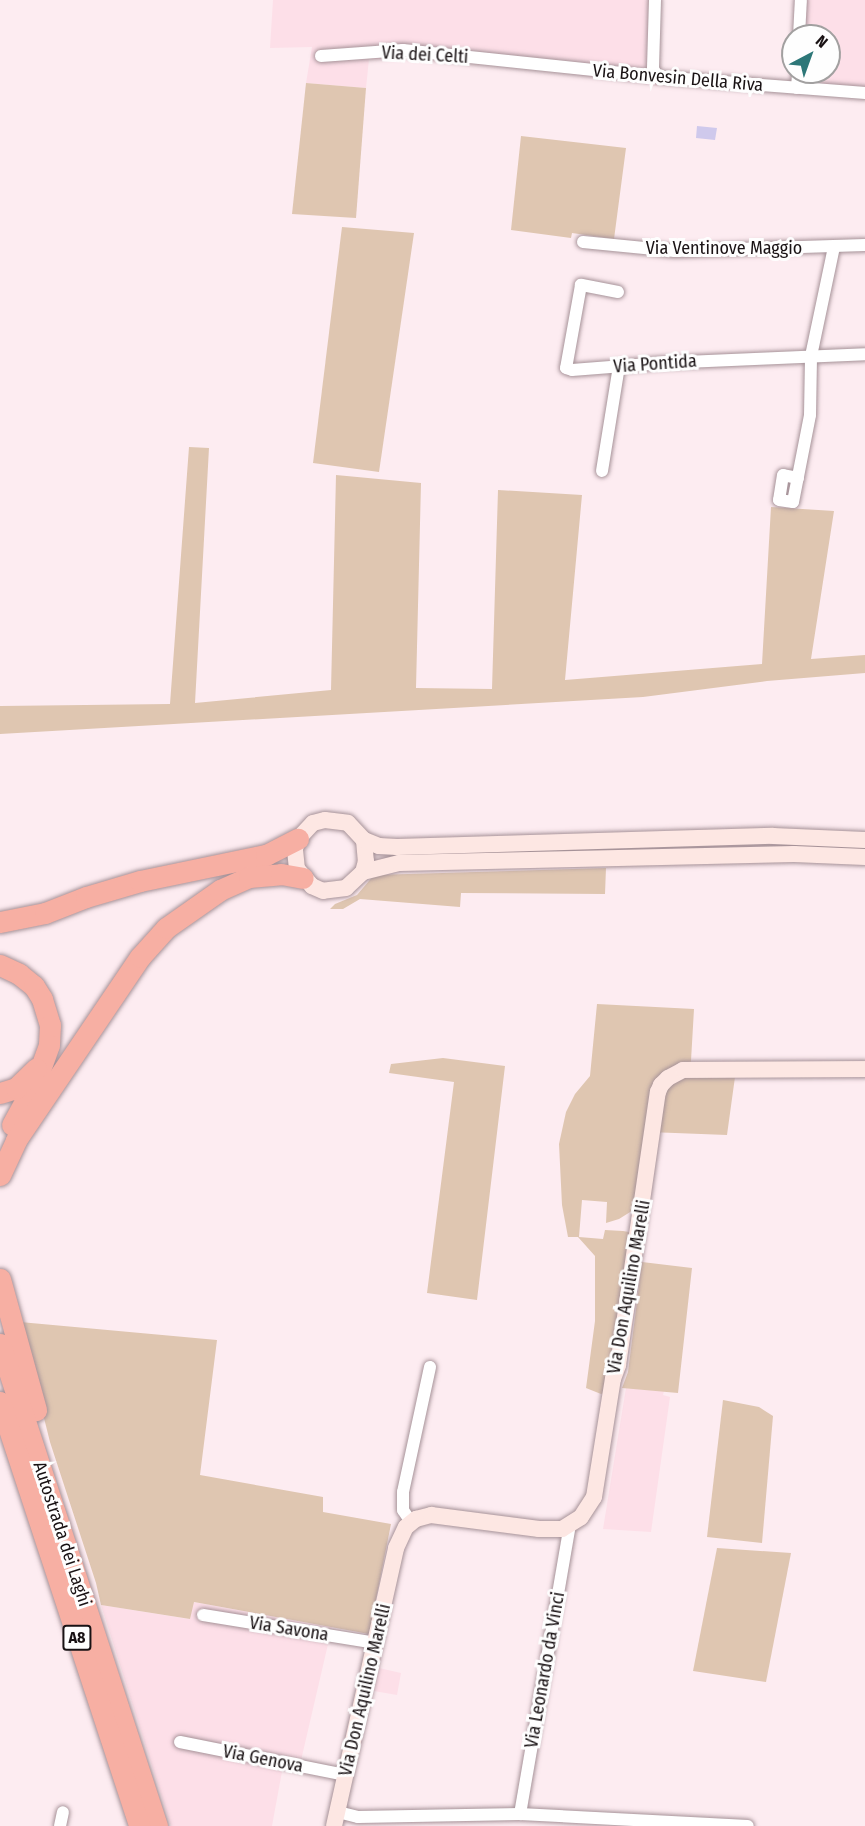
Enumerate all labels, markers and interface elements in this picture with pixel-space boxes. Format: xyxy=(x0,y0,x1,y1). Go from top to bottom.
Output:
north arrow xyxy=(781,24,841,84)
text: N xyxy=(812,31,832,52)
street label: Via dei Celti xyxy=(381,42,469,68)
street label: Via Bonvesin Della Riva xyxy=(592,60,764,96)
street label: Via Ventinove Maggio xyxy=(646,237,802,259)
street label: Via Pontida xyxy=(613,350,697,378)
street label: Via Don Aquilino Marelli xyxy=(603,1198,655,1376)
street label: Autostrada dei Laghi xyxy=(28,1459,96,1609)
street label: Via Leonardo da Vinci xyxy=(521,1590,569,1750)
street label: Via Don Aquilino Marelli xyxy=(335,1602,395,1778)
street label: Via Savona xyxy=(248,1612,330,1646)
road number: A8 xyxy=(62,1625,92,1651)
street label: Via Genova xyxy=(221,1741,305,1777)

